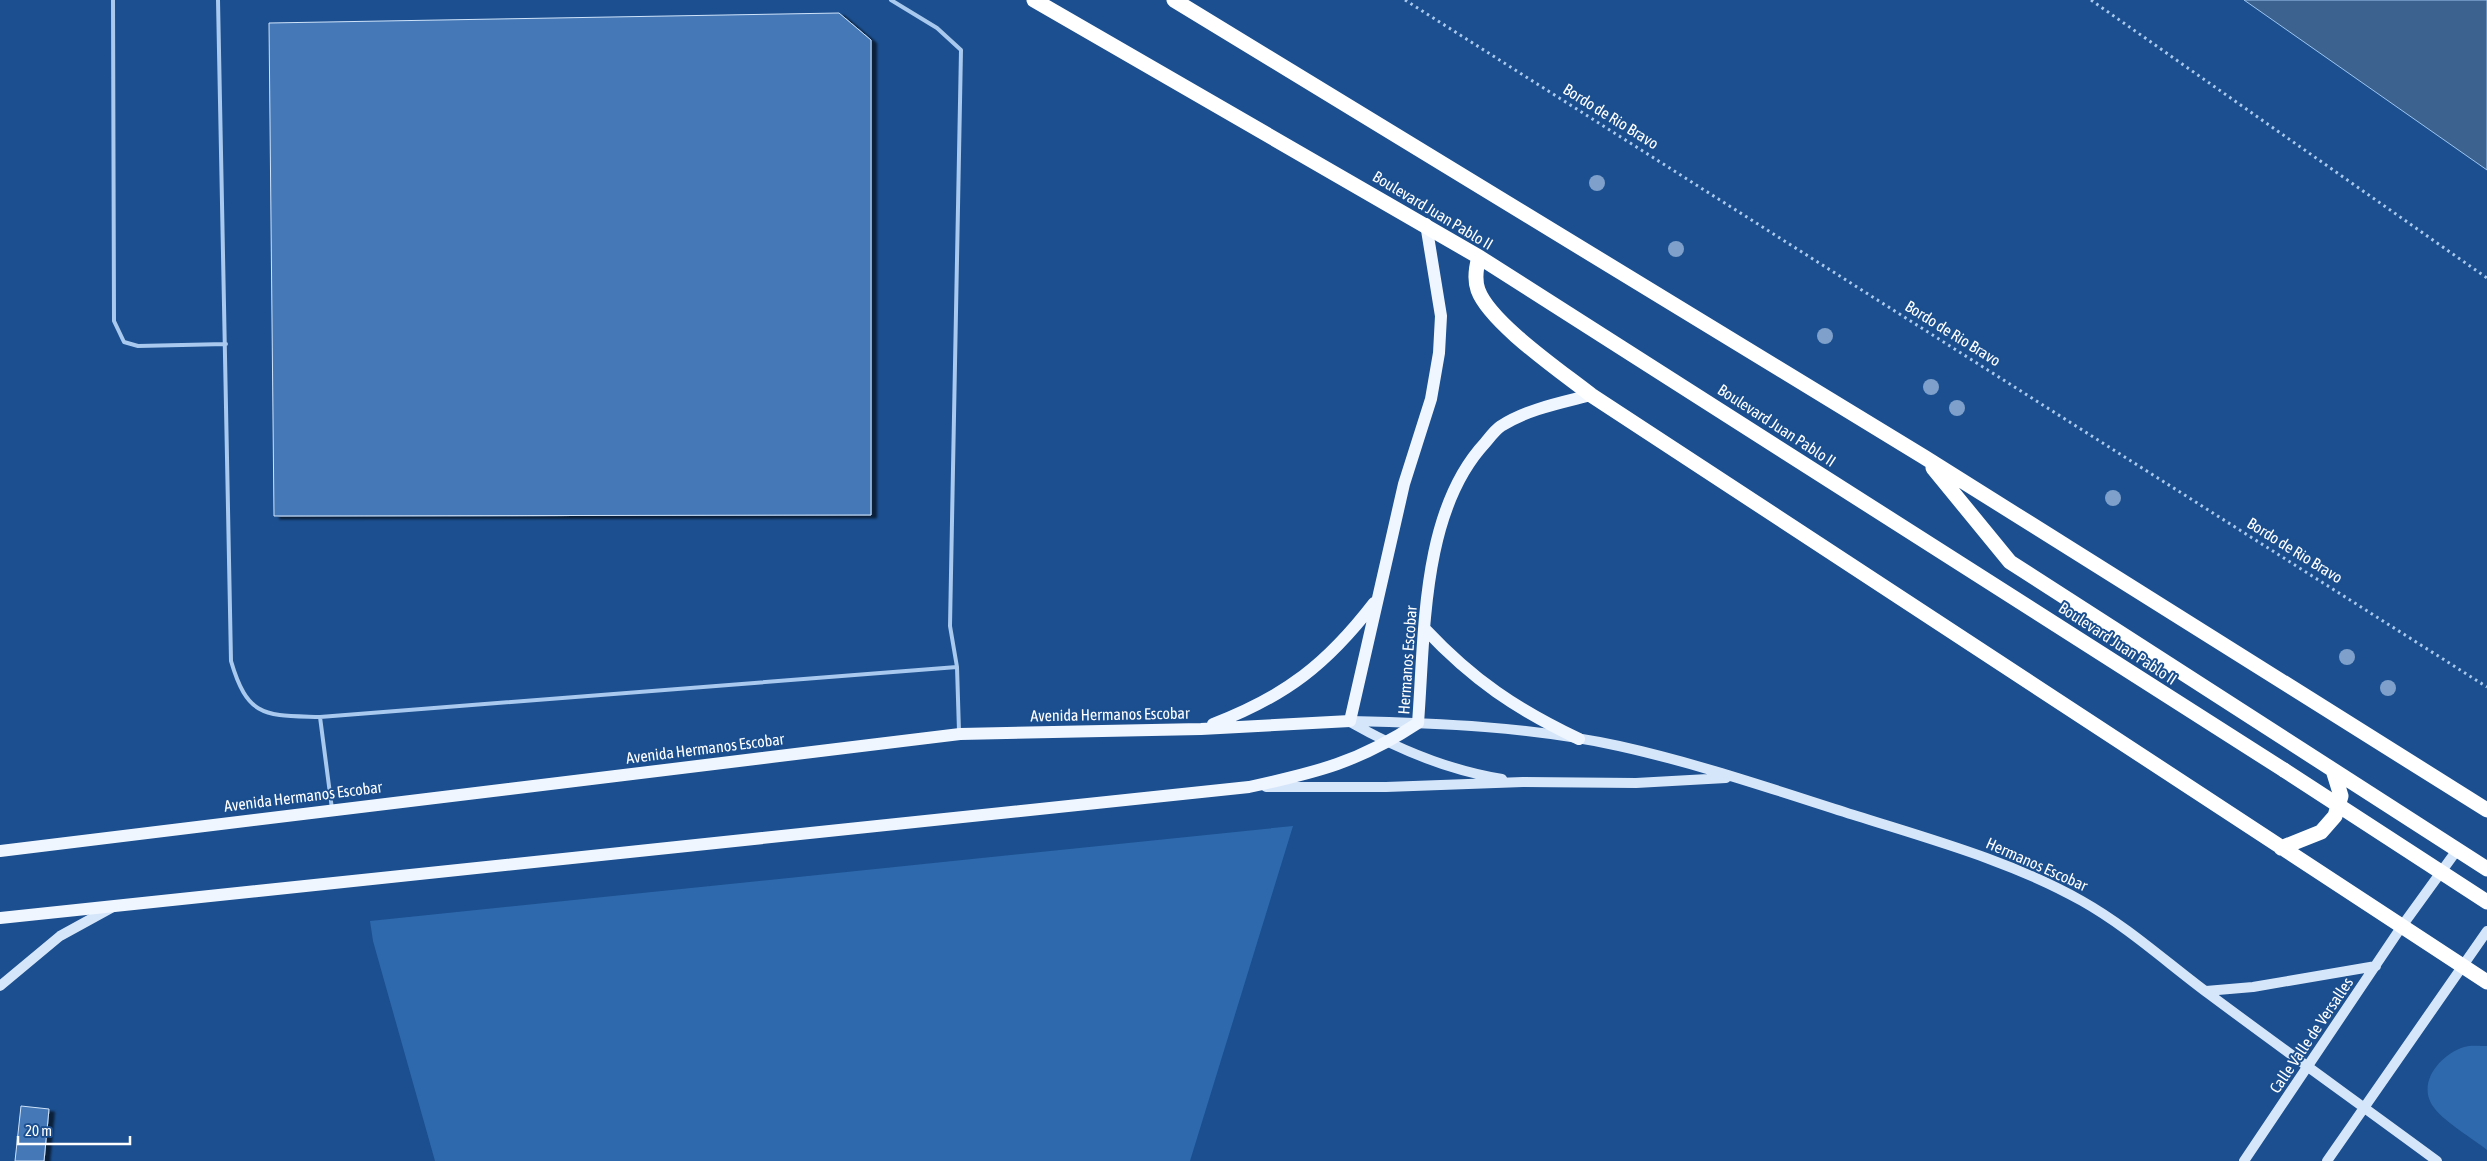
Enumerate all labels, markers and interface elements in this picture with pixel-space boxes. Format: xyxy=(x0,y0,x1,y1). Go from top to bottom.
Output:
street label: Bordo de Rio Bravo xyxy=(1560,80,1662,152)
street label: Boulevard Juan Pablo II xyxy=(1370,167,1496,253)
street label: Bordo de Rio Bravo xyxy=(1902,297,2004,369)
street label: Boulevard Juan Pablo II xyxy=(1715,380,1839,470)
street label: Bordo de Rio Bravo xyxy=(2244,514,2346,586)
street label: Boulevard Juan Pablo II xyxy=(2056,598,2180,688)
street label: Hermanos Escobar xyxy=(1394,605,1420,715)
street label: Avenida Hermanos Escobar xyxy=(1030,704,1190,724)
street label: Avenida Hermanos Escobar xyxy=(625,729,785,767)
street label: Avenida Hermanos Escobar xyxy=(223,777,383,815)
street label: Hermanos Escobar xyxy=(1984,834,2091,895)
street label: Calle Valle de Versalles xyxy=(2266,973,2357,1096)
scale bar xyxy=(18,1114,130,1146)
text: 20 m xyxy=(25,1122,52,1139)

